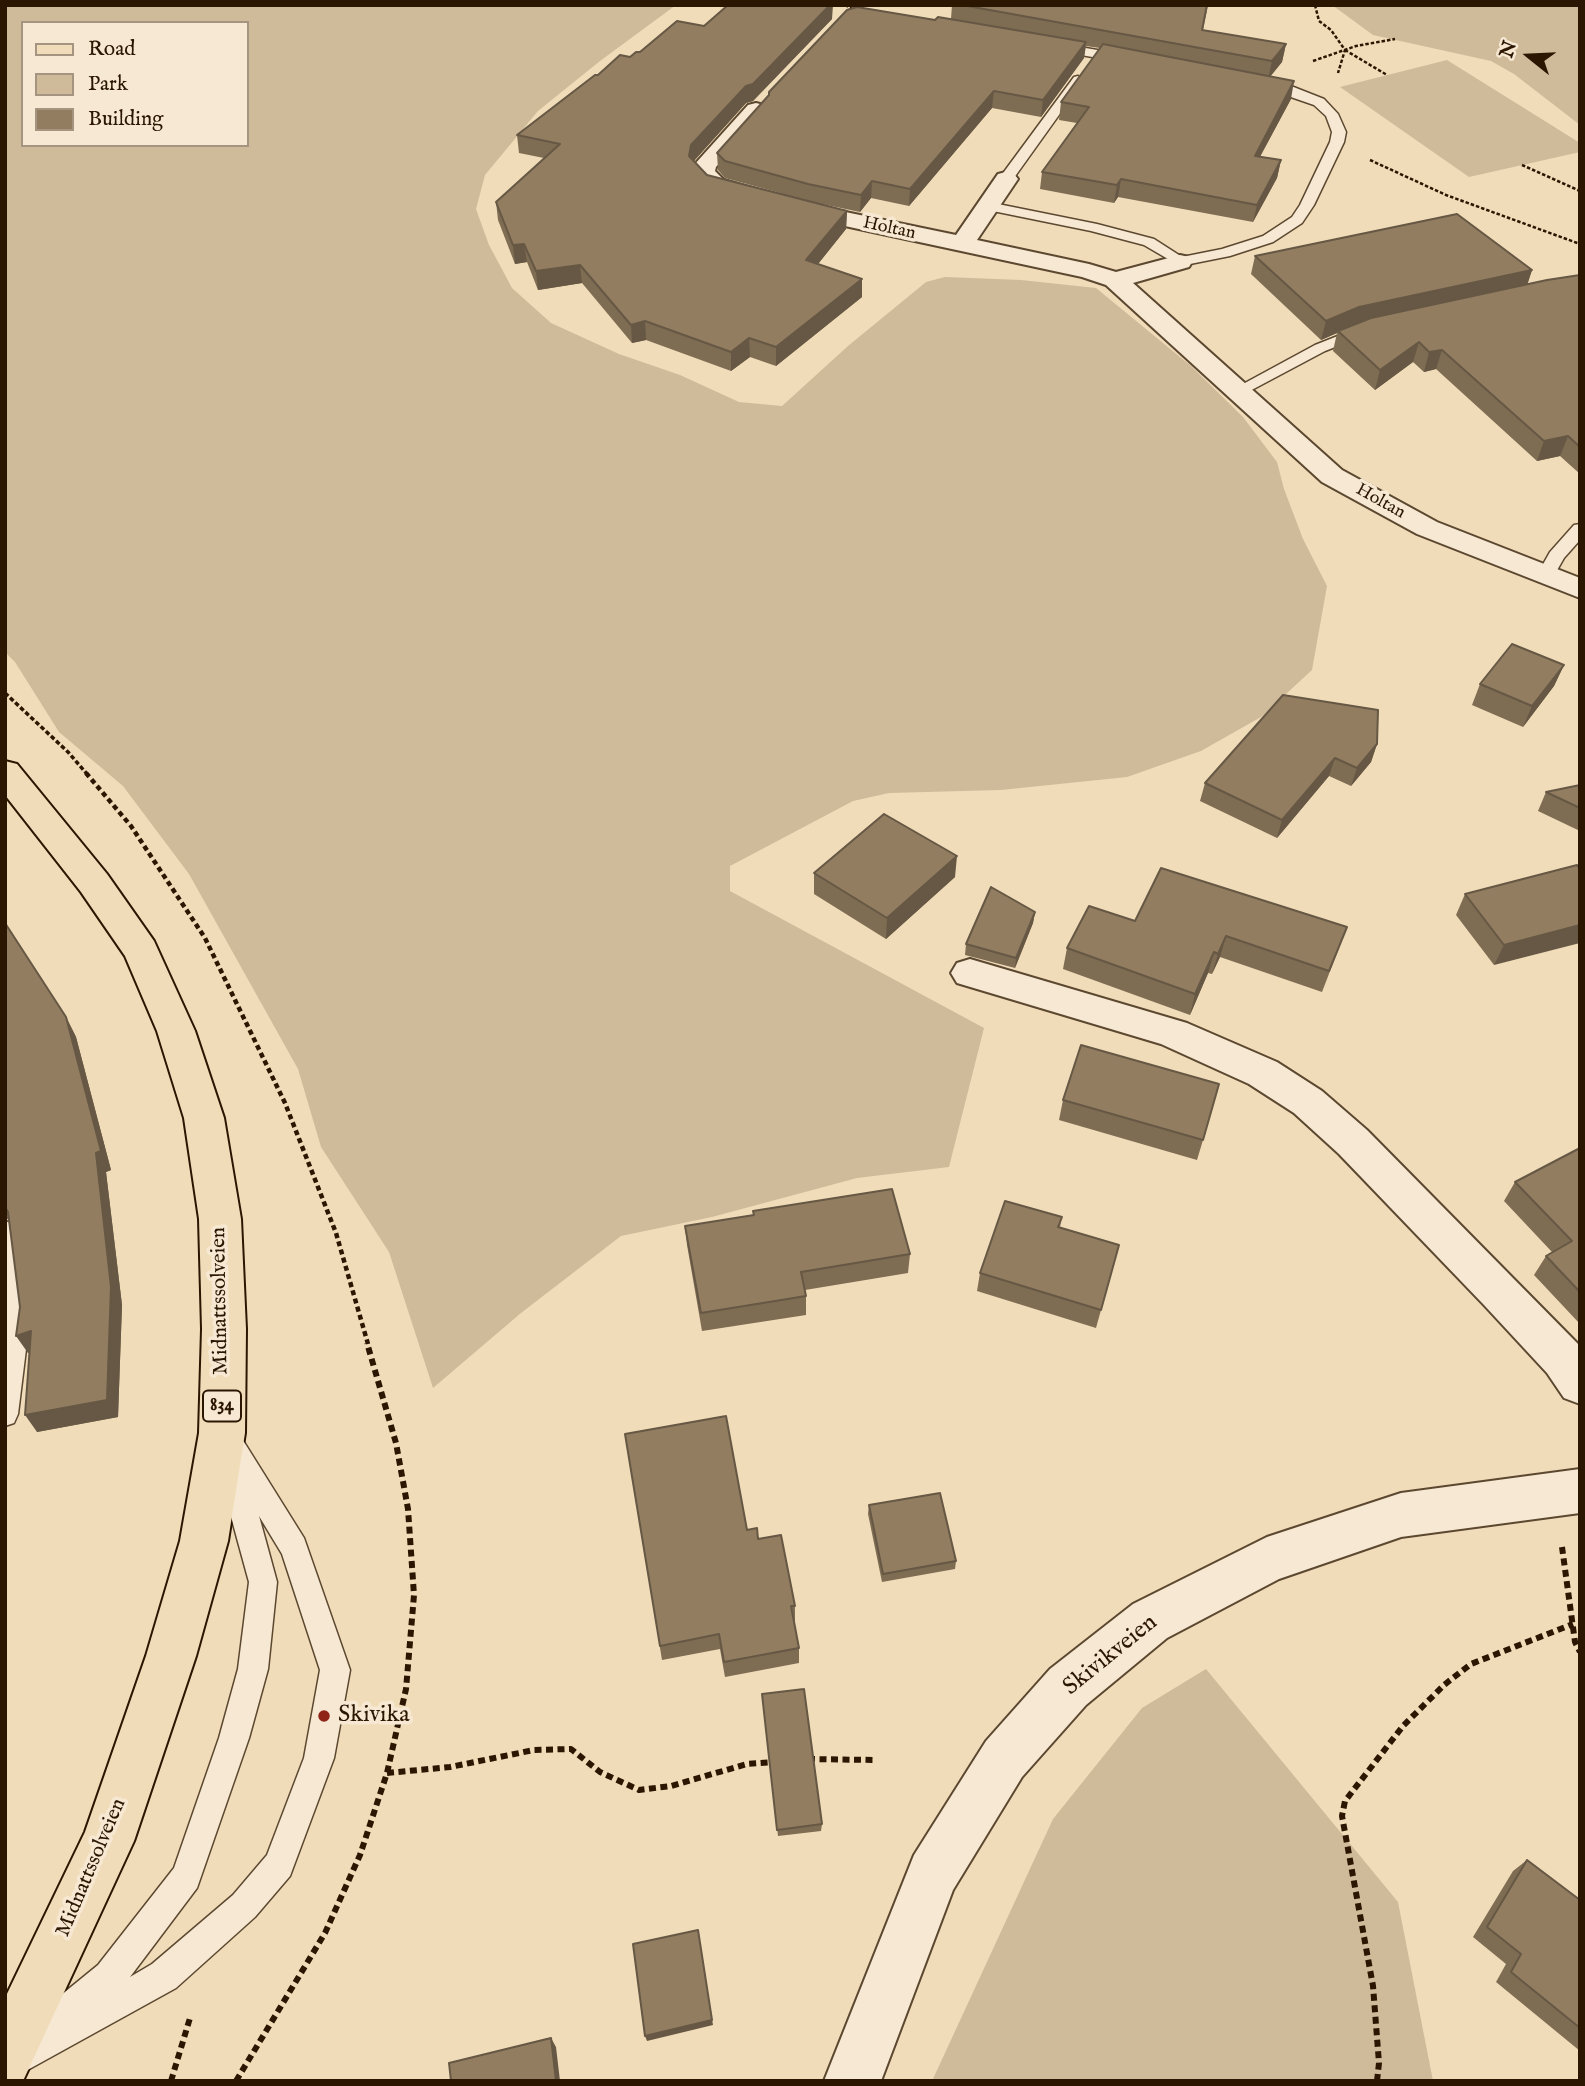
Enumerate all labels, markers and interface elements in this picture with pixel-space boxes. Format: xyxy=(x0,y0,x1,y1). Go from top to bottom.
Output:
legend xyxy=(21,21,248,147)
north arrow xyxy=(1494,21,1564,91)
text: Road xyxy=(88,36,135,63)
text: N xyxy=(1495,38,1523,61)
text: Park xyxy=(88,71,128,98)
text: Building xyxy=(88,106,163,133)
street label: Holtan xyxy=(861,213,917,245)
street label: Holtan xyxy=(1351,480,1409,524)
street label: Midnattssolveien xyxy=(207,1227,235,1375)
road number: 834 xyxy=(203,1390,241,1422)
street label: Skivikveien xyxy=(1058,1609,1164,1703)
place label: Skivika xyxy=(338,1702,410,1730)
marker: Skivika xyxy=(316,1708,332,1724)
street label: Midnattssolveien xyxy=(52,1795,132,1941)

